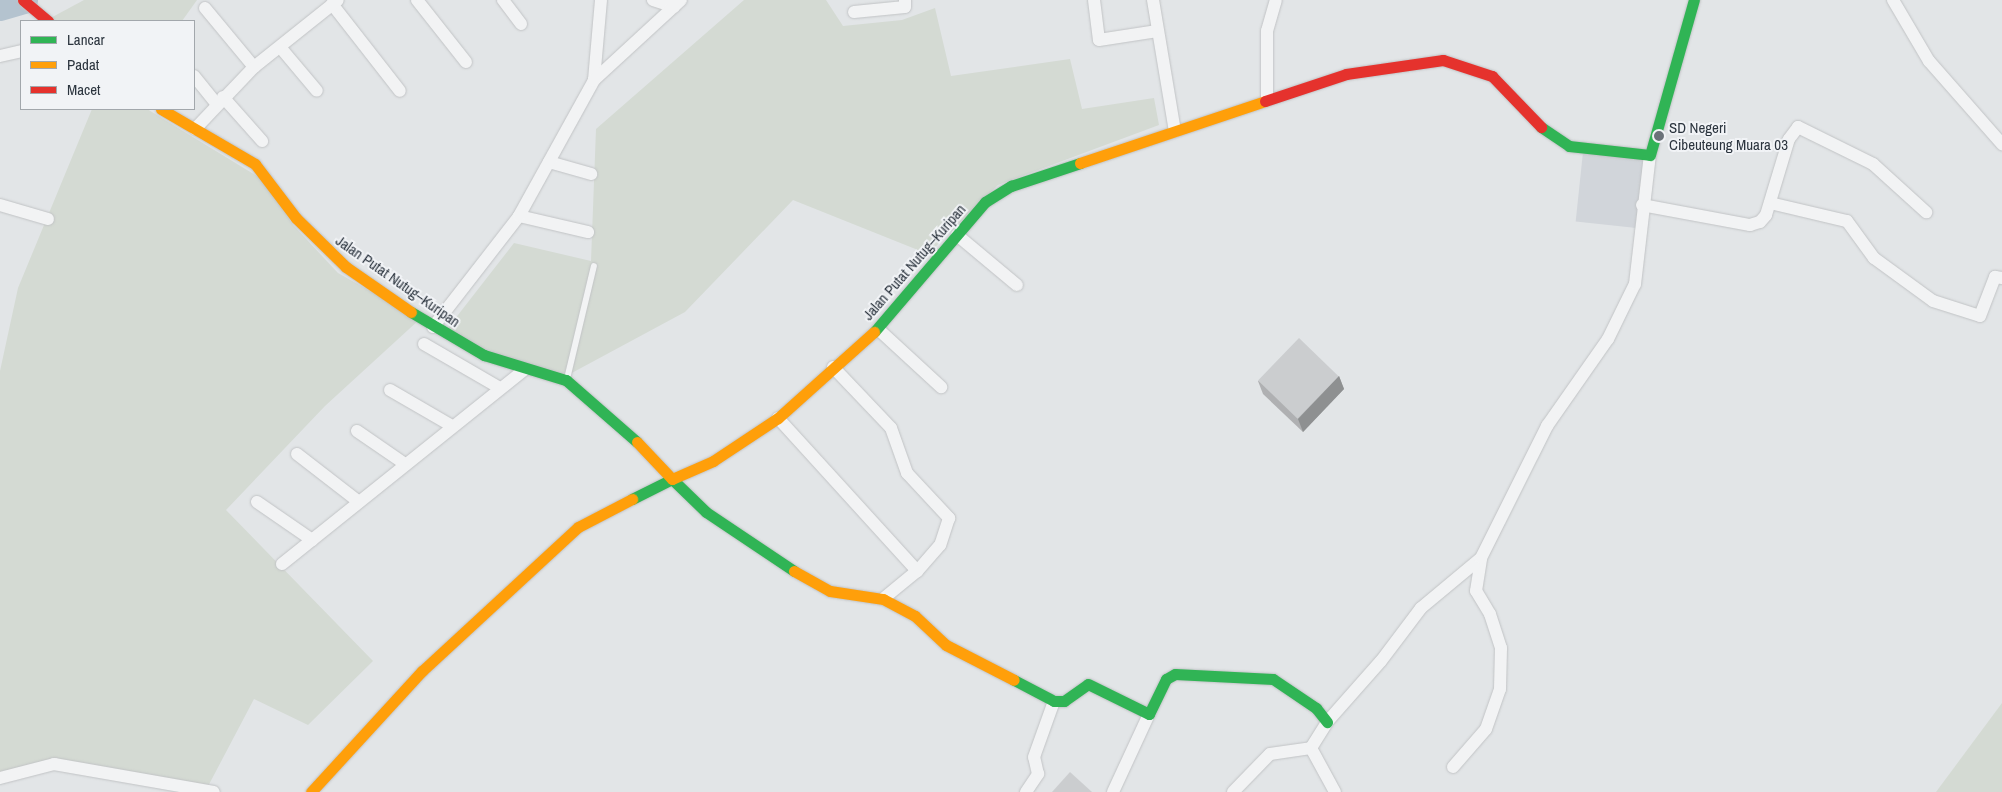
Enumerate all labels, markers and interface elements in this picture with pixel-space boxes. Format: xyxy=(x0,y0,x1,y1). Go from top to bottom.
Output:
legend xyxy=(20,20,195,110)
text: Lancar xyxy=(67,29,105,50)
text: Padat xyxy=(67,54,99,75)
text: Macet xyxy=(67,79,101,100)
place label: SD Negeri Cibeuteung Muara 03 xyxy=(1669,118,1788,153)
marker: SD Negeri Cibeuteung Muara 03 xyxy=(1653,130,1665,142)
street label: Jalan Putat Nutug–Kuripan xyxy=(859,200,969,324)
street label: Jalan Putat Nutug–Kuripan xyxy=(332,231,464,331)

